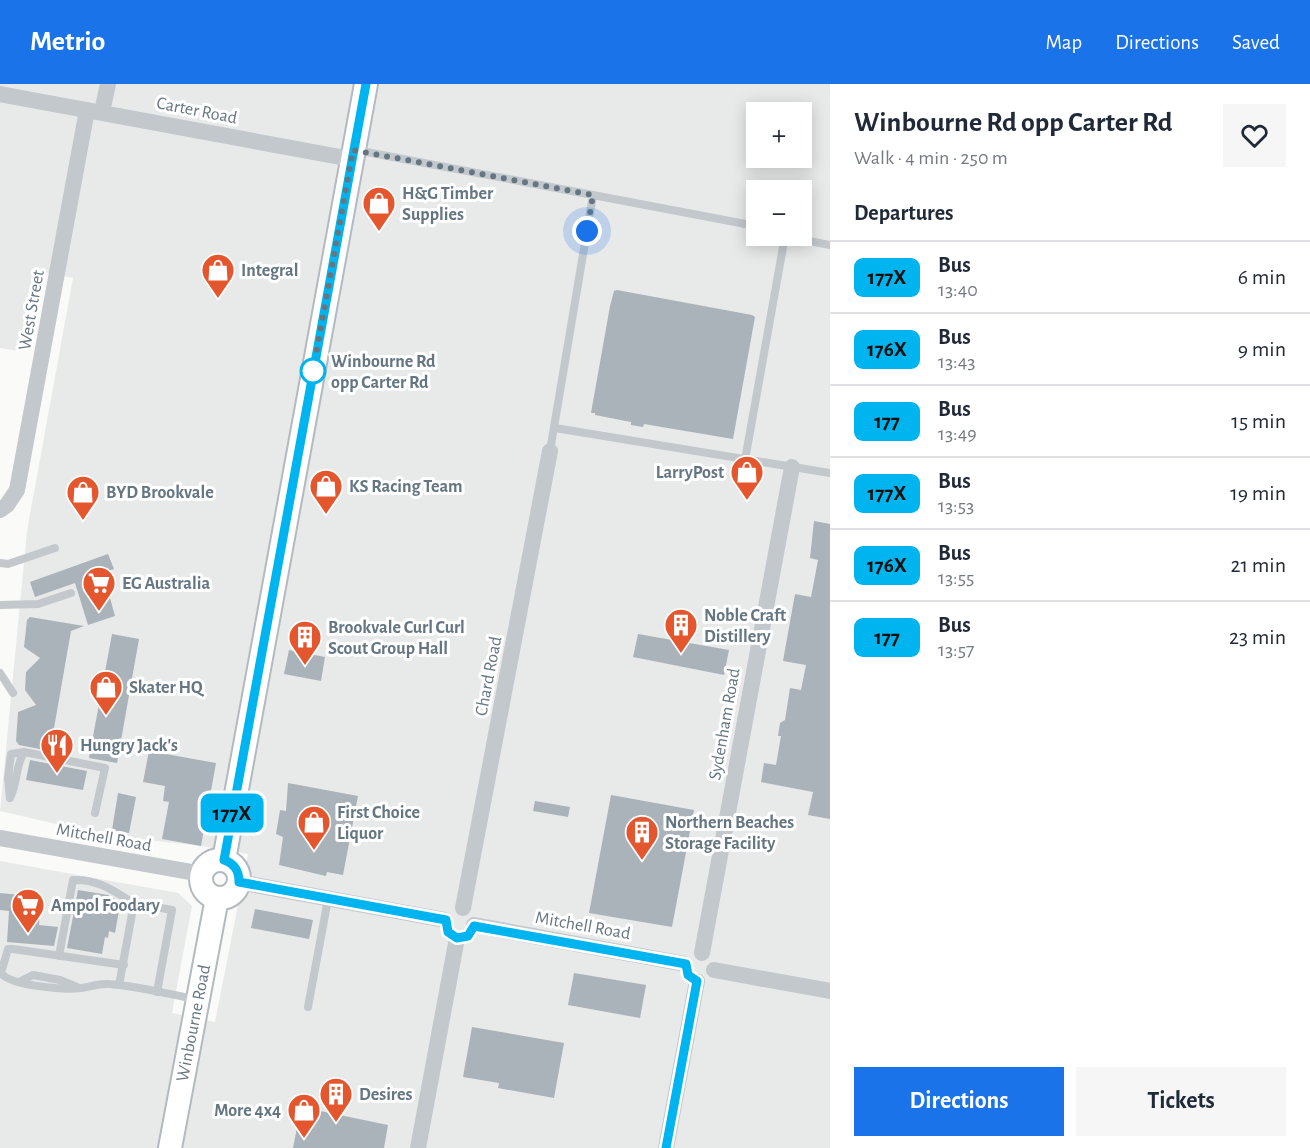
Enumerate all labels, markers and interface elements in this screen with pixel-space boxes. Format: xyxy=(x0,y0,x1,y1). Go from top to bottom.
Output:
text: Metrio xyxy=(30,28,105,56)
text: Map xyxy=(1046,32,1082,53)
text: Directions xyxy=(1115,32,1199,53)
text: Saved xyxy=(1232,32,1280,53)
street label: Carter Road xyxy=(155,94,239,128)
map controls xyxy=(746,102,812,246)
button: + xyxy=(746,102,812,168)
button: heart xyxy=(1223,104,1286,167)
text: Winbourne Rd opp Carter Rd xyxy=(854,109,1172,137)
text: Walk · 4 min · 250 m xyxy=(854,148,1008,168)
button: − xyxy=(746,180,812,246)
shop icon: H&G Timber Supplies xyxy=(361,185,397,232)
place label: H&G Timber Supplies xyxy=(402,185,494,224)
text: Departures xyxy=(854,202,954,224)
your location xyxy=(572,216,602,246)
shop icon: Integral xyxy=(200,252,236,299)
text: Bus xyxy=(938,254,971,276)
place label: Integral xyxy=(241,262,298,280)
text: 6 min xyxy=(1238,266,1286,288)
text: 177X xyxy=(868,267,906,288)
street label: West Street xyxy=(16,268,48,352)
text: 13:40 xyxy=(938,280,978,300)
text: Bus xyxy=(938,326,971,348)
text: 9 min xyxy=(1238,338,1286,360)
text: 176X xyxy=(867,339,907,360)
text: 13:43 xyxy=(938,352,976,372)
place label: Winbourne Rd opp Carter Rd xyxy=(331,353,436,392)
marker: Winbourne Rd opp Carter Rd xyxy=(300,358,326,384)
text: Bus xyxy=(938,398,971,420)
text: 15 min xyxy=(1231,410,1286,432)
text: 177 xyxy=(874,411,900,432)
text: 13:49 xyxy=(938,424,977,444)
shop icon: LarryPost xyxy=(729,454,765,501)
place label: LarryPost xyxy=(656,464,724,482)
shop icon: KS Racing Team xyxy=(308,468,344,515)
text: Bus xyxy=(938,470,971,492)
shop icon: BYD Brookvale xyxy=(65,474,101,521)
place label: KS Racing Team xyxy=(349,478,463,496)
text: 19 min xyxy=(1230,482,1286,504)
text: 177X xyxy=(868,483,906,504)
place label: BYD Brookvale xyxy=(106,484,214,502)
text: 13:53 xyxy=(938,496,974,516)
text: Bus xyxy=(938,542,971,564)
text: 21 min xyxy=(1231,554,1286,576)
text: 176X xyxy=(867,555,907,576)
supermarket icon: EG Australia xyxy=(81,565,117,612)
text: 13:55 xyxy=(938,568,974,588)
place label: EG Australia xyxy=(122,575,210,593)
building icon: Noble Craft Distillery xyxy=(663,607,699,654)
place label: Noble Craft Distillery xyxy=(704,607,786,646)
text: Bus xyxy=(938,614,971,636)
building icon: Brookvale Curl Curl Scout Group Hall xyxy=(287,619,323,666)
place label: Brookvale Curl Curl Scout Group Hall xyxy=(328,619,465,658)
text: 23 min xyxy=(1229,626,1286,648)
text: 177 xyxy=(874,627,900,648)
street label: Chard Road xyxy=(472,635,506,718)
text: 13:57 xyxy=(938,640,974,660)
street label: Sydenham Road xyxy=(706,667,744,781)
shop icon: Skater HQ xyxy=(88,669,124,716)
place label: Skater HQ xyxy=(129,679,205,697)
restaurant icon: Hungry Jack's xyxy=(39,727,75,774)
place label: Hungry Jack's xyxy=(80,737,178,755)
line badge: 177X xyxy=(190,794,274,832)
text: 177X xyxy=(213,803,251,824)
shop icon: First Choice Liquor xyxy=(296,804,332,851)
place label: First Choice Liquor xyxy=(337,804,420,843)
building icon: Northern Beaches Storage Facility xyxy=(624,814,660,861)
place label: Northern Beaches Storage Facility xyxy=(665,814,794,853)
street label: Mitchell Road xyxy=(55,821,153,855)
supermarket icon: Ampol Foodary xyxy=(10,887,46,934)
place label: Ampol Foodary xyxy=(51,897,161,915)
street label: Mitchell Road xyxy=(534,909,632,943)
street label: Winbourne Road xyxy=(174,963,214,1083)
button: Directions xyxy=(854,1067,1064,1136)
button: Tickets xyxy=(1076,1067,1286,1136)
building icon: Desires xyxy=(318,1076,354,1123)
place label: Desires xyxy=(359,1086,413,1104)
shop icon: More 4x4 xyxy=(286,1092,322,1139)
place label: More 4x4 xyxy=(214,1102,281,1120)

